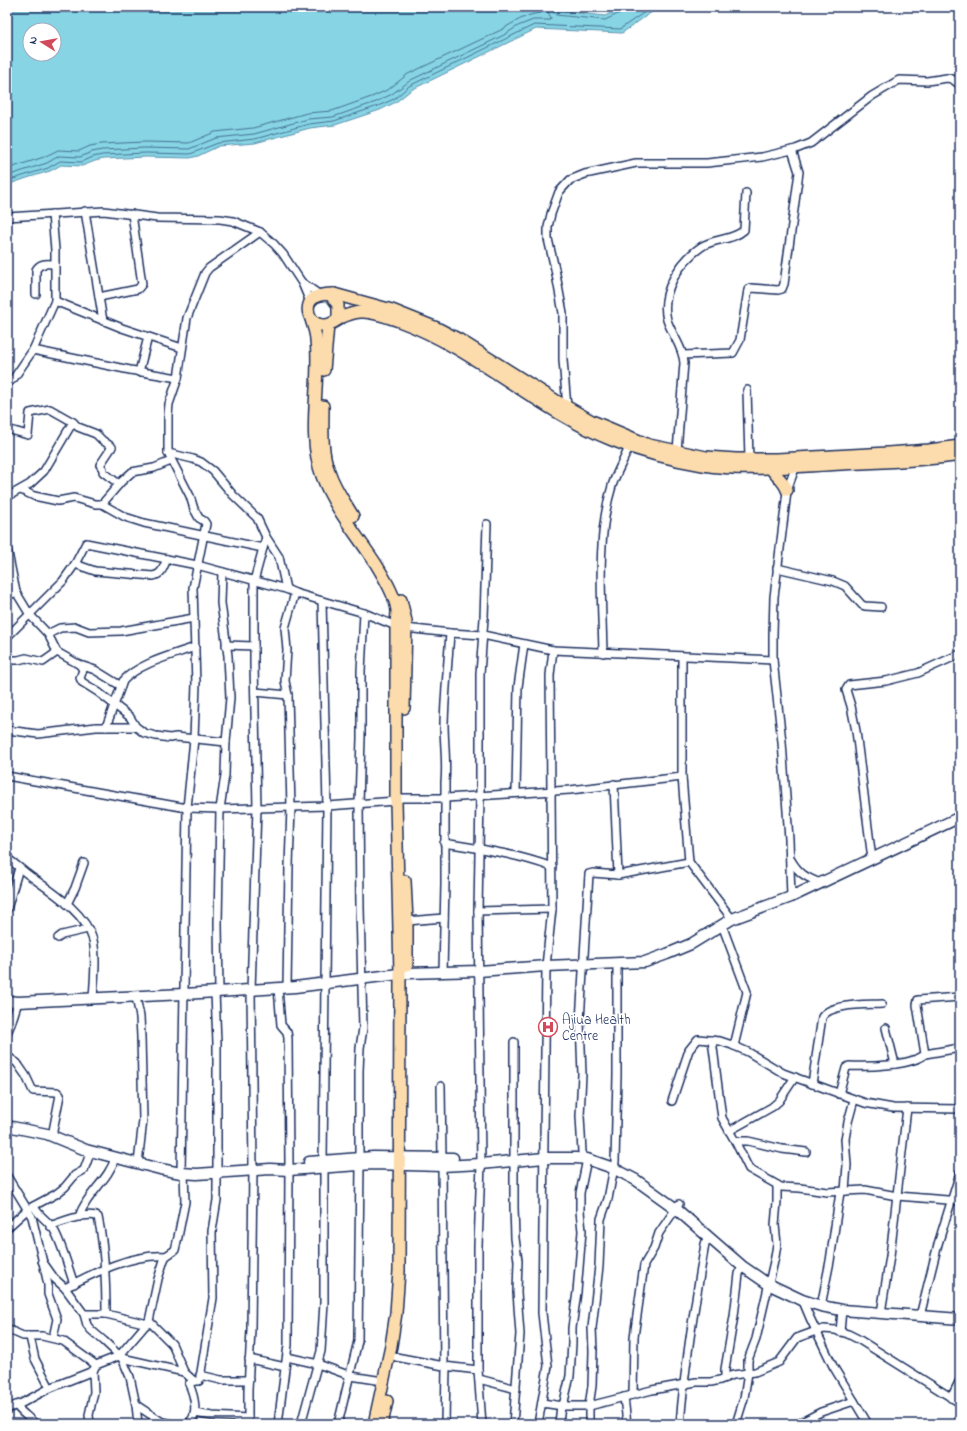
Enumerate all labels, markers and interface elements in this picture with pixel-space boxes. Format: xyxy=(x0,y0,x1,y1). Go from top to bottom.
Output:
north arrow xyxy=(22,22,62,62)
text: N xyxy=(25,35,42,45)
place label: Ajiua Health Centre xyxy=(562,1010,631,1047)
hospital icon: Ajiua Health Centre xyxy=(537,1016,559,1038)

